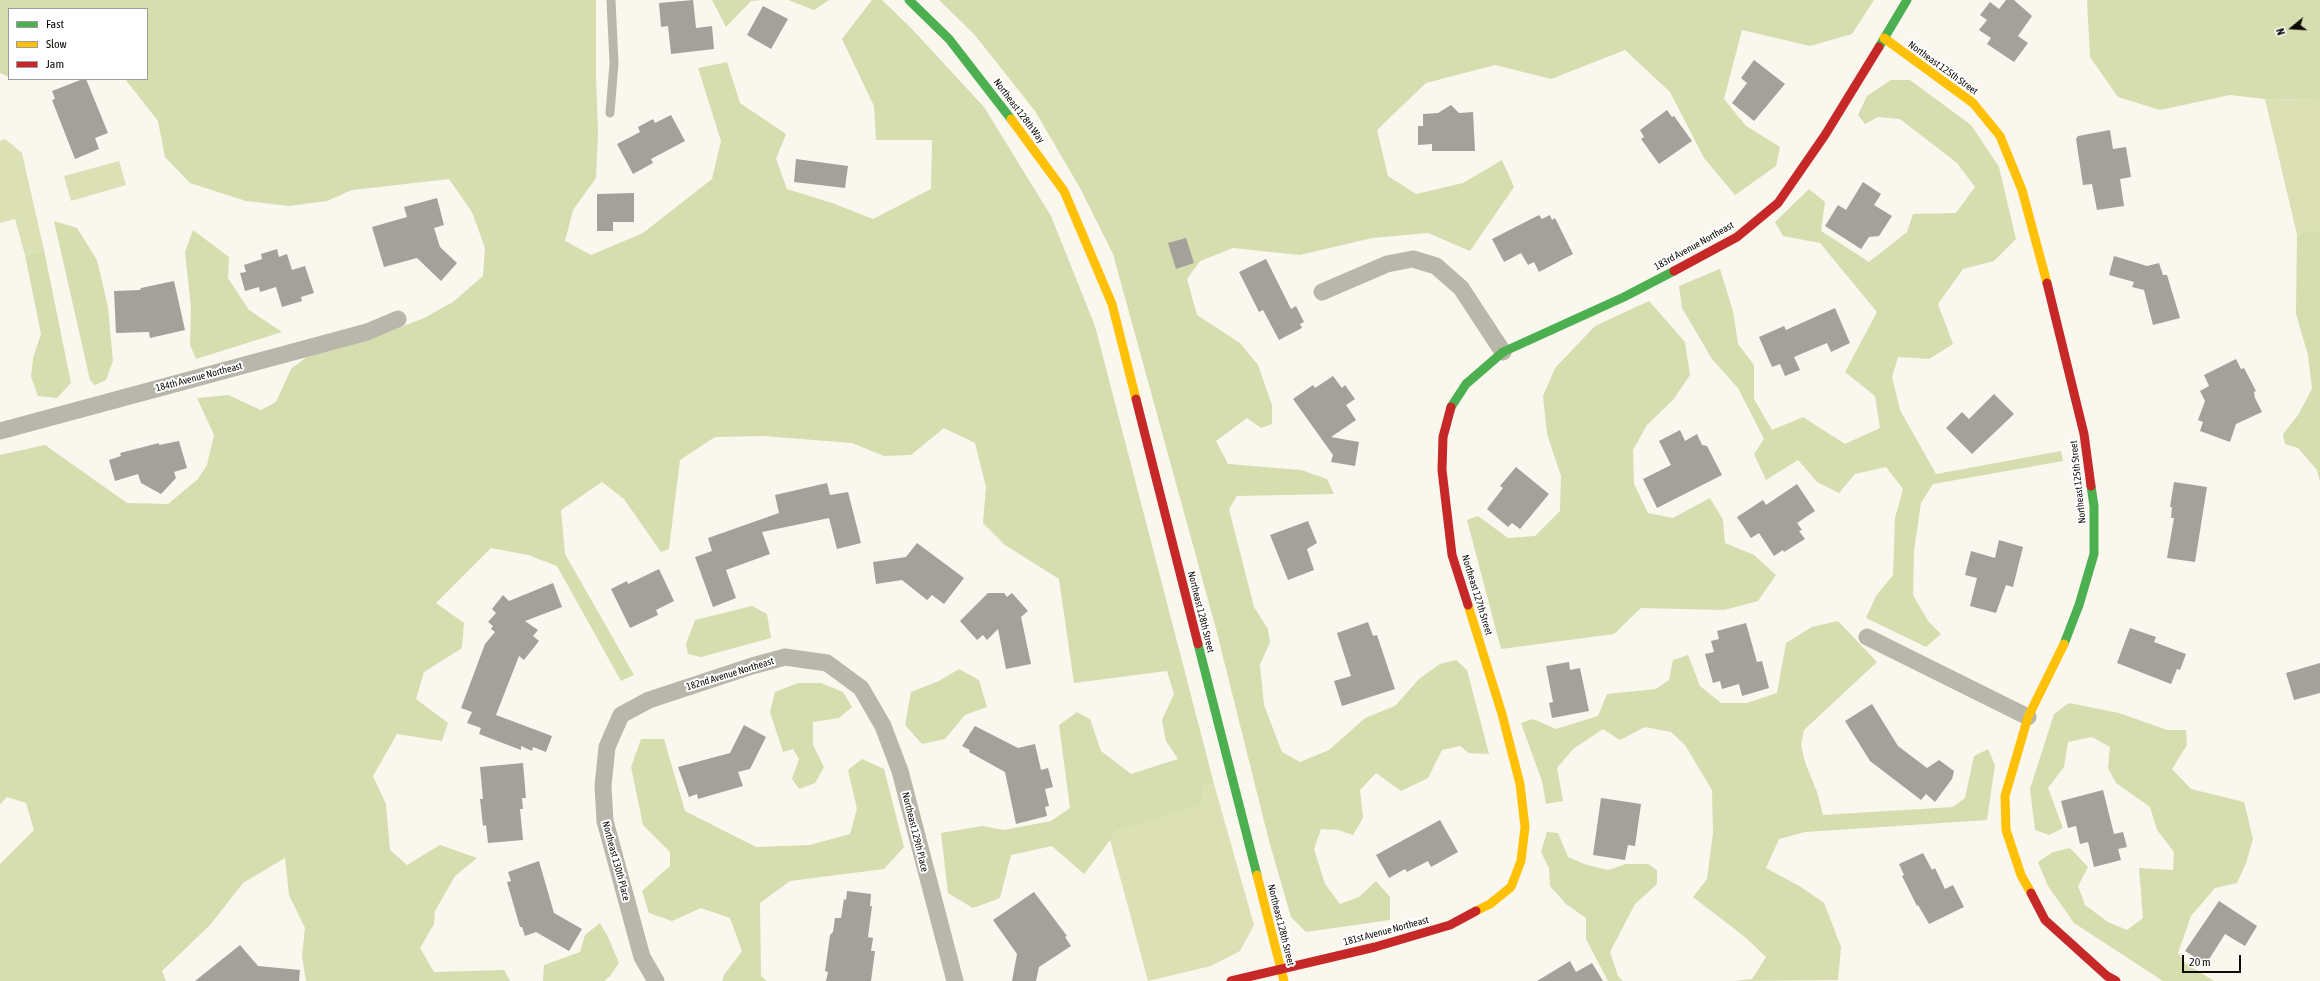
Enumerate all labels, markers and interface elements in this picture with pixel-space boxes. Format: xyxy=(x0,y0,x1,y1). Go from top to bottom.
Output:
legend xyxy=(8,8,148,80)
north arrow xyxy=(2272,8,2312,48)
text: Fast xyxy=(46,17,64,31)
text: N xyxy=(2274,27,2287,37)
text: Slow xyxy=(46,37,67,51)
street label: Northeast 125th Street xyxy=(1906,39,1980,97)
text: Jam xyxy=(46,57,64,71)
street label: Northeast 128th Way xyxy=(991,77,1047,145)
street label: 183rd Avenue Northeast xyxy=(1652,219,1736,273)
street label: 184th Avenue Northeast xyxy=(154,360,244,394)
street label: Northeast 125th Street xyxy=(2068,440,2088,524)
street label: Northeast 127th Street xyxy=(1459,553,1495,637)
street label: Northeast 128th Street xyxy=(1185,570,1217,654)
street label: 182nd Avenue Northeast xyxy=(685,655,775,693)
street label: Northeast 129th Place xyxy=(899,791,931,873)
street label: Northeast 130th Place xyxy=(600,820,632,902)
street label: Northeast 128th Street xyxy=(1265,883,1297,967)
street label: 181st Avenue Northeast xyxy=(1342,914,1430,948)
scale bar xyxy=(2184,947,2243,973)
text: 20 m xyxy=(2189,955,2211,969)

